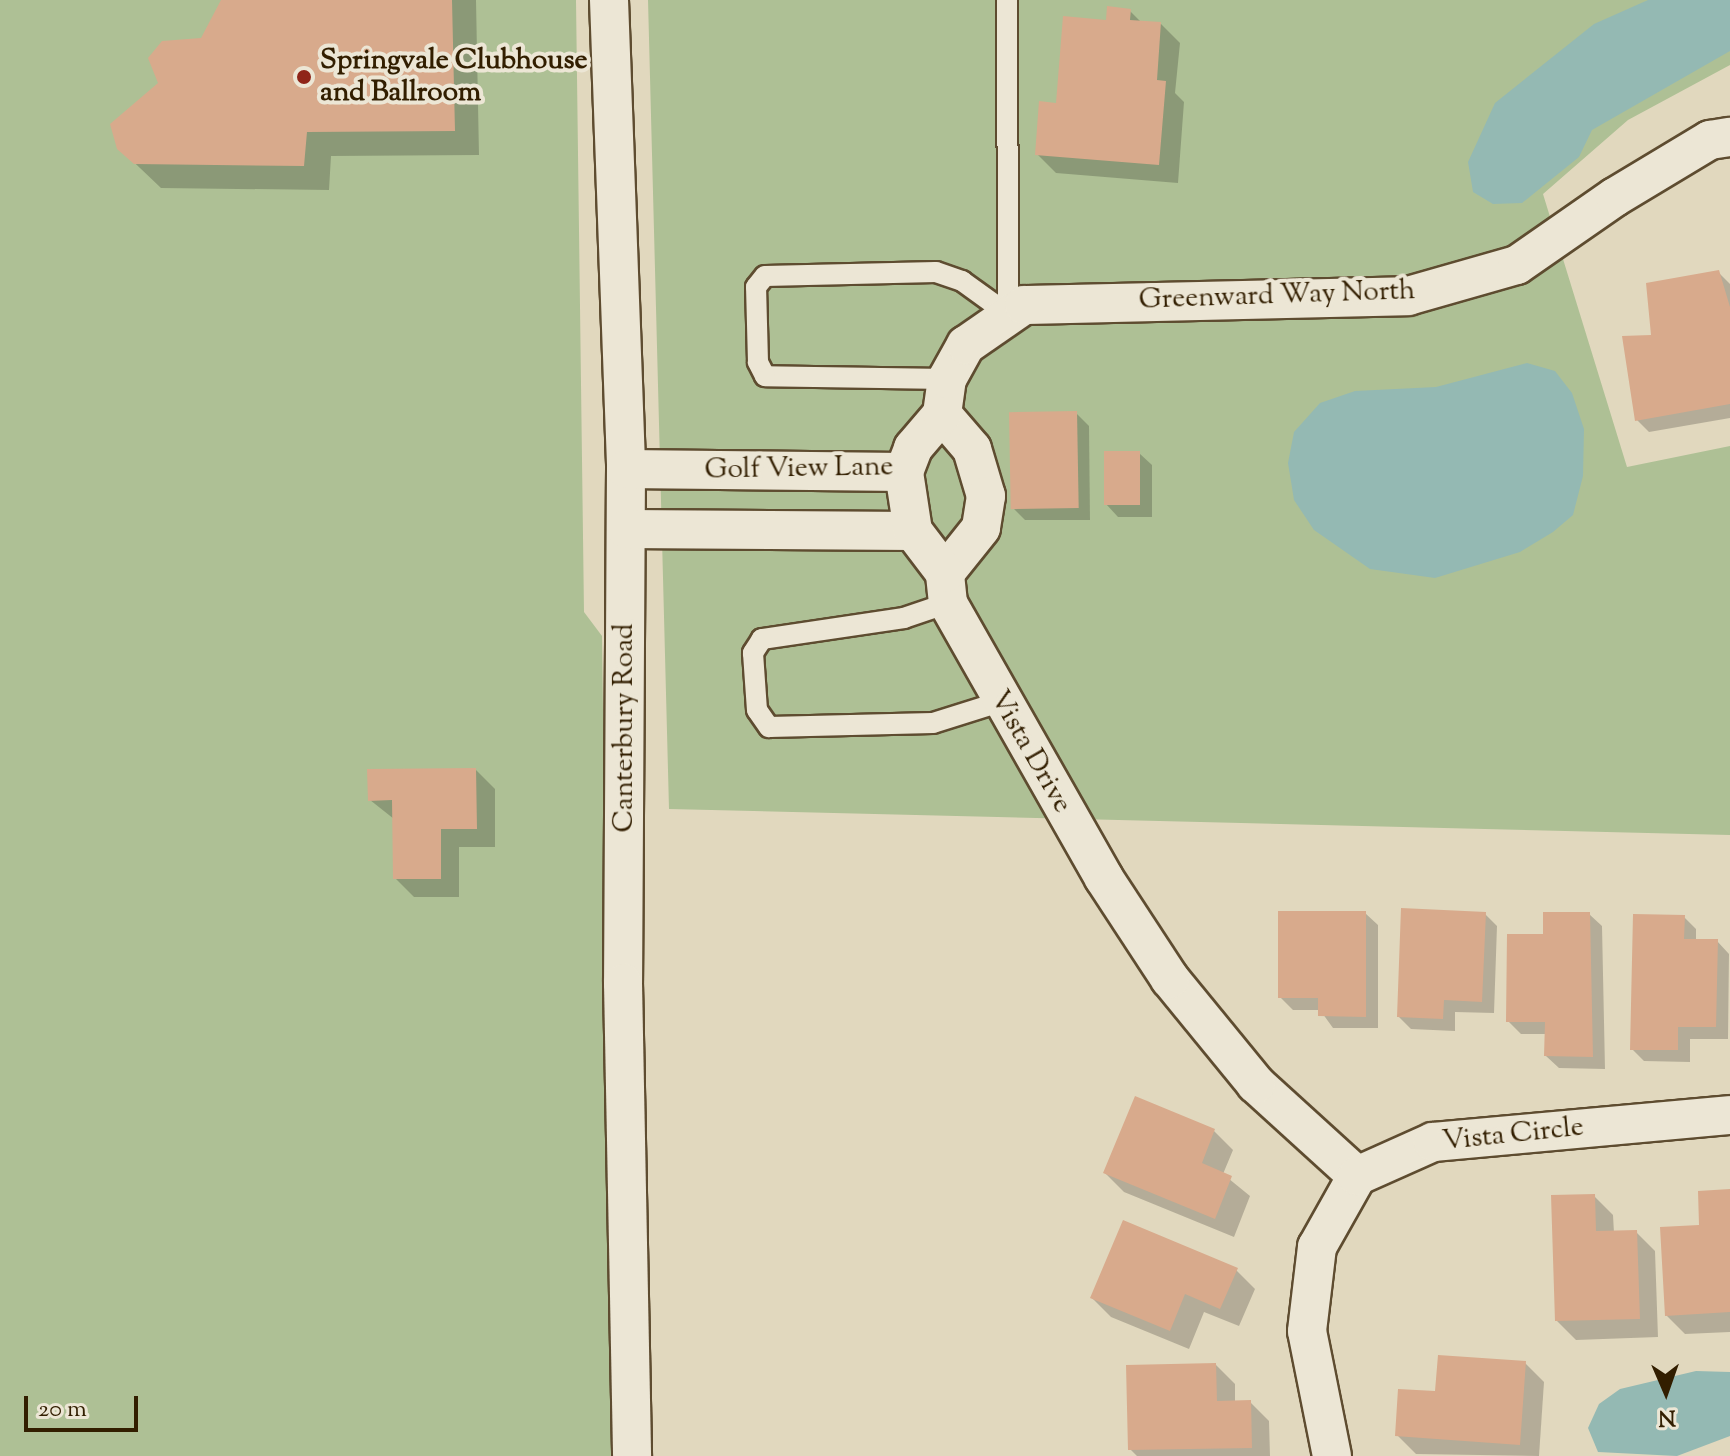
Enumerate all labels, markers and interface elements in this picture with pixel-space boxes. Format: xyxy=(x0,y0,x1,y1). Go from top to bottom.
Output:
place label: Springvale Clubhouse and Ballroom xyxy=(320,44,588,110)
marker: Springvale Clubhouse and Ballroom xyxy=(295,68,313,86)
street label: Greenward Way North xyxy=(1138,274,1416,318)
street label: Golf View Lane xyxy=(704,451,894,487)
street label: Canterbury Road xyxy=(608,624,642,832)
street label: Vista Drive xyxy=(982,685,1078,819)
street label: Vista Circle xyxy=(1441,1111,1585,1159)
north arrow xyxy=(1626,1352,1706,1432)
scale bar xyxy=(28,1380,142,1430)
text: 20 m xyxy=(38,1393,87,1427)
text: N xyxy=(1658,1400,1676,1432)

